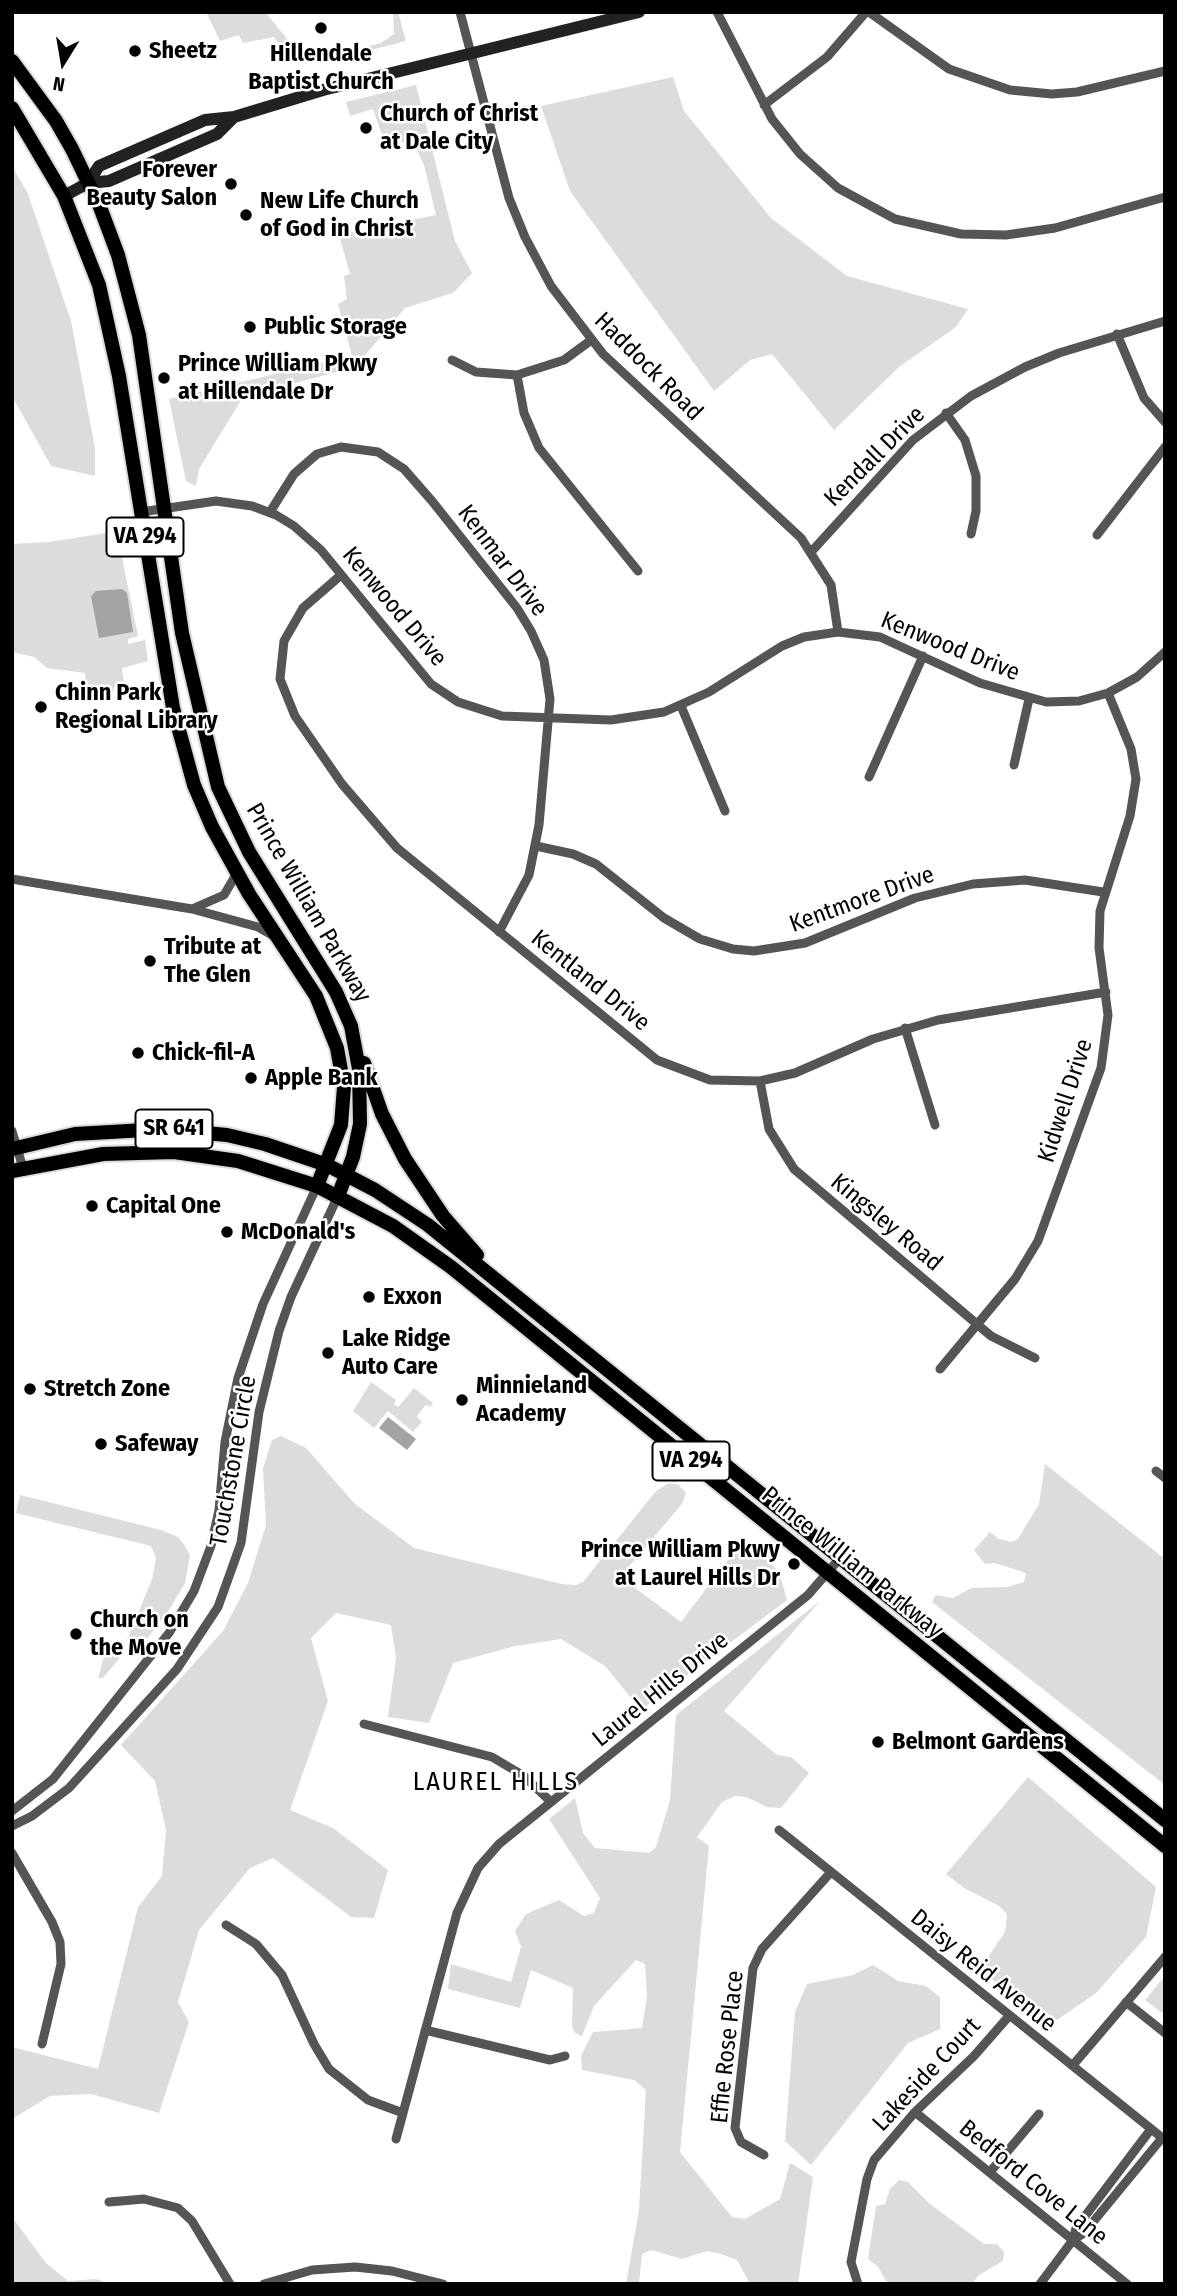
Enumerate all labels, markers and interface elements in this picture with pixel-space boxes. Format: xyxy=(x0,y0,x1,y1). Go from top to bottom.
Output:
marker: Hillendale Baptist Church xyxy=(313,20,329,36)
north arrow xyxy=(28,28,98,98)
place label: Sheetz xyxy=(149,37,217,65)
place label: Hillendale Baptist Church xyxy=(248,40,394,96)
marker: Sheetz xyxy=(127,43,143,59)
text: N xyxy=(51,72,67,96)
place label: Church of Christ at Dale City xyxy=(380,100,538,156)
marker: Church of Christ at Dale City xyxy=(358,120,374,136)
place label: Forever Beauty Salon xyxy=(86,156,217,212)
marker: Forever Beauty Salon xyxy=(223,176,239,192)
place label: New Life Church of God in Christ xyxy=(260,187,419,243)
marker: New Life Church of God in Christ xyxy=(238,207,254,223)
street label: Haddock Road xyxy=(588,307,708,427)
place label: Public Storage xyxy=(264,313,407,341)
marker: Public Storage xyxy=(242,319,258,335)
place label: Prince William Pkwy at Hillendale Dr xyxy=(178,350,377,406)
marker: Prince William Pkwy at Hillendale Dr xyxy=(156,370,172,386)
street label: Kendall Drive xyxy=(819,401,931,513)
street label: Kenmar Drive xyxy=(451,500,553,622)
road number: VA 294 xyxy=(106,517,184,556)
street label: Kenwood Drive xyxy=(336,541,452,673)
street label: Kenwood Drive xyxy=(876,606,1024,688)
place label: Chinn Park Regional Library xyxy=(55,679,218,735)
marker: Chinn Park Regional Library xyxy=(33,699,49,715)
street label: Prince William Parkway xyxy=(239,798,377,1008)
street label: Kentmore Drive xyxy=(786,861,938,939)
street label: Kentland Drive xyxy=(525,924,655,1038)
place label: Tribute at The Glen xyxy=(164,933,261,989)
marker: Tribute at The Glen xyxy=(142,953,158,969)
street label: Kidwell Drive xyxy=(1032,1036,1100,1166)
place label: Chick-fil-A xyxy=(152,1039,255,1067)
marker: Chick-fil-A xyxy=(130,1045,146,1061)
place label: Apple Bank xyxy=(265,1064,378,1092)
marker: Apple Bank xyxy=(243,1070,259,1086)
road number: SR 641 xyxy=(136,1110,212,1148)
street label: Kingsley Road xyxy=(824,1168,948,1278)
place label: Capital One xyxy=(106,1192,221,1220)
marker: Capital One xyxy=(84,1198,100,1214)
place label: McDonald's xyxy=(241,1218,355,1246)
marker: McDonald's xyxy=(219,1224,235,1240)
place label: Exxon xyxy=(383,1283,442,1311)
marker: Exxon xyxy=(361,1289,377,1305)
place label: Lake Ridge Auto Care xyxy=(342,1325,450,1381)
marker: Lake Ridge Auto Care xyxy=(320,1345,336,1361)
place label: Minnieland Academy xyxy=(476,1372,587,1428)
street label: Touchstone Circle xyxy=(205,1373,263,1549)
place label: Stretch Zone xyxy=(44,1375,170,1403)
marker: Stretch Zone xyxy=(22,1381,38,1397)
marker: Minnieland Academy xyxy=(454,1392,470,1408)
place label: Safeway xyxy=(115,1430,198,1458)
marker: Safeway xyxy=(93,1436,109,1452)
road number: VA 294 xyxy=(652,1442,730,1480)
street label: Prince William Parkway xyxy=(755,1481,949,1645)
place label: Prince William Pkwy at Laurel Hills Dr xyxy=(581,1536,780,1592)
marker: Prince William Pkwy at Laurel Hills Dr xyxy=(786,1556,802,1572)
place label: Church on the Move xyxy=(90,1606,189,1662)
marker: Church on the Move xyxy=(68,1626,84,1642)
street label: Laurel Hills Drive xyxy=(587,1626,735,1754)
place label: Belmont Gardens xyxy=(892,1728,1064,1756)
marker: Belmont Gardens xyxy=(870,1734,886,1750)
district label: LAUREL HILLS xyxy=(414,1767,578,1799)
street label: Daisy Reid Avenue xyxy=(904,1903,1062,2039)
street label: Effie Rose Place xyxy=(706,1969,750,2125)
street label: Lakeside Court xyxy=(867,2012,987,2138)
street label: Bedford Cove Lane xyxy=(953,2114,1113,2252)

